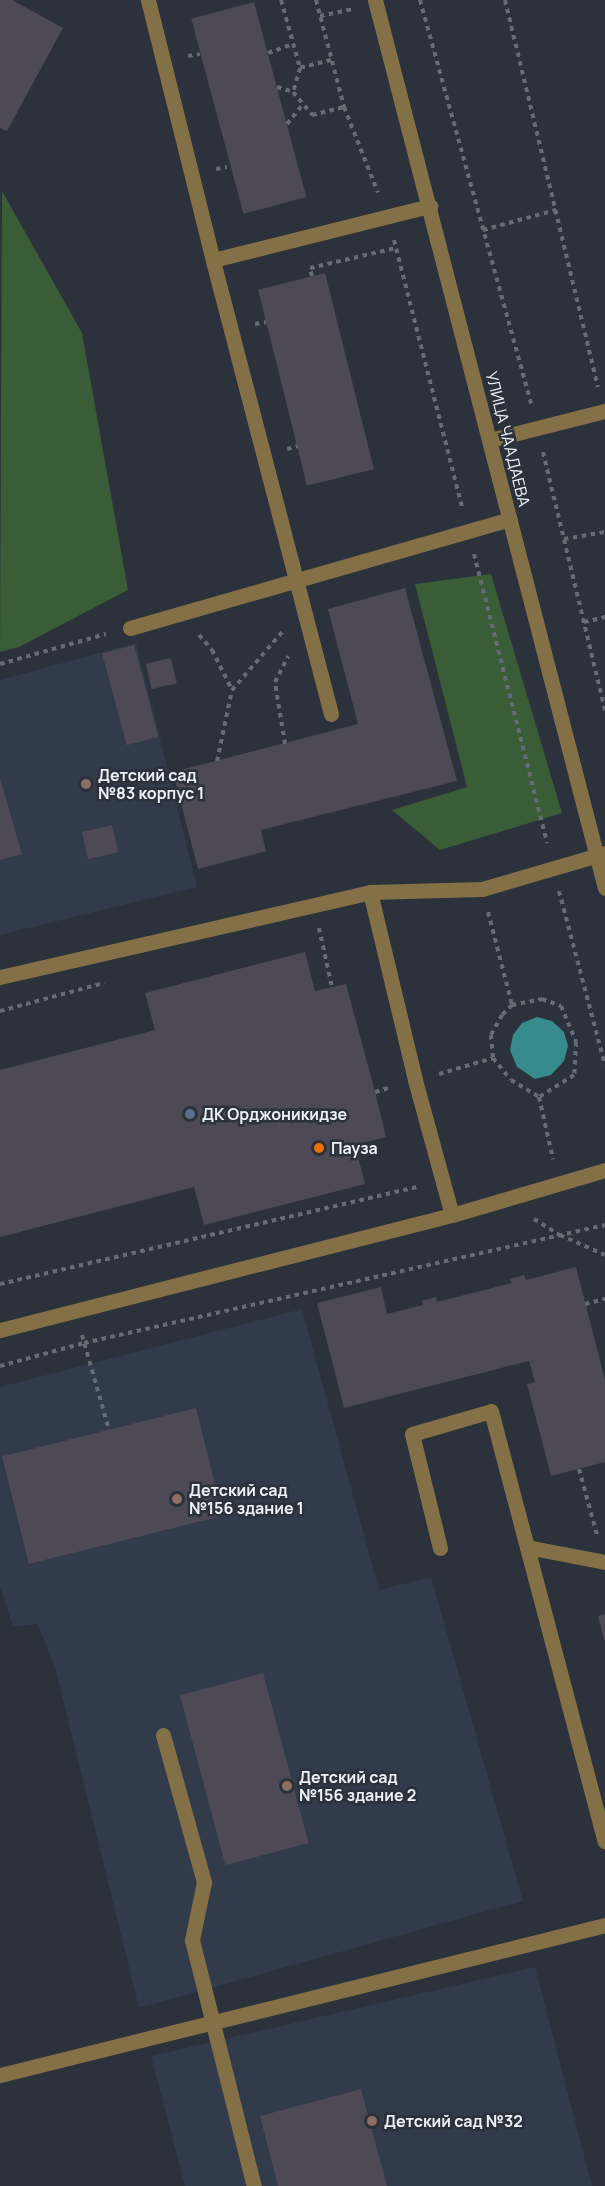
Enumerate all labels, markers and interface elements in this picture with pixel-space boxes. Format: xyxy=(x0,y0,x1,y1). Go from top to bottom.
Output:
street label: УЛИЦА ЧААДАЕВА xyxy=(482,369,534,509)
place label: Детский сад №83 корпус 1 xyxy=(98,765,204,803)
marker: Детский сад №83 корпус 1 xyxy=(79,777,93,791)
place label: ДК Орджоникидзе xyxy=(202,1104,348,1124)
marker: ДК Орджоникидзе xyxy=(183,1107,197,1121)
place label: Пауза xyxy=(331,1138,378,1158)
marker: Пауза xyxy=(312,1141,326,1155)
place label: Детский сад №156 здание 1 xyxy=(189,1480,304,1518)
marker: Детский сад №156 здание 1 xyxy=(170,1492,184,1506)
place label: Детский сад №156 здание 2 xyxy=(299,1767,416,1805)
marker: Детский сад №156 здание 2 xyxy=(280,1779,294,1793)
place label: Детский сад №32 xyxy=(384,2111,523,2131)
marker: Детский сад №32 xyxy=(365,2114,379,2128)

